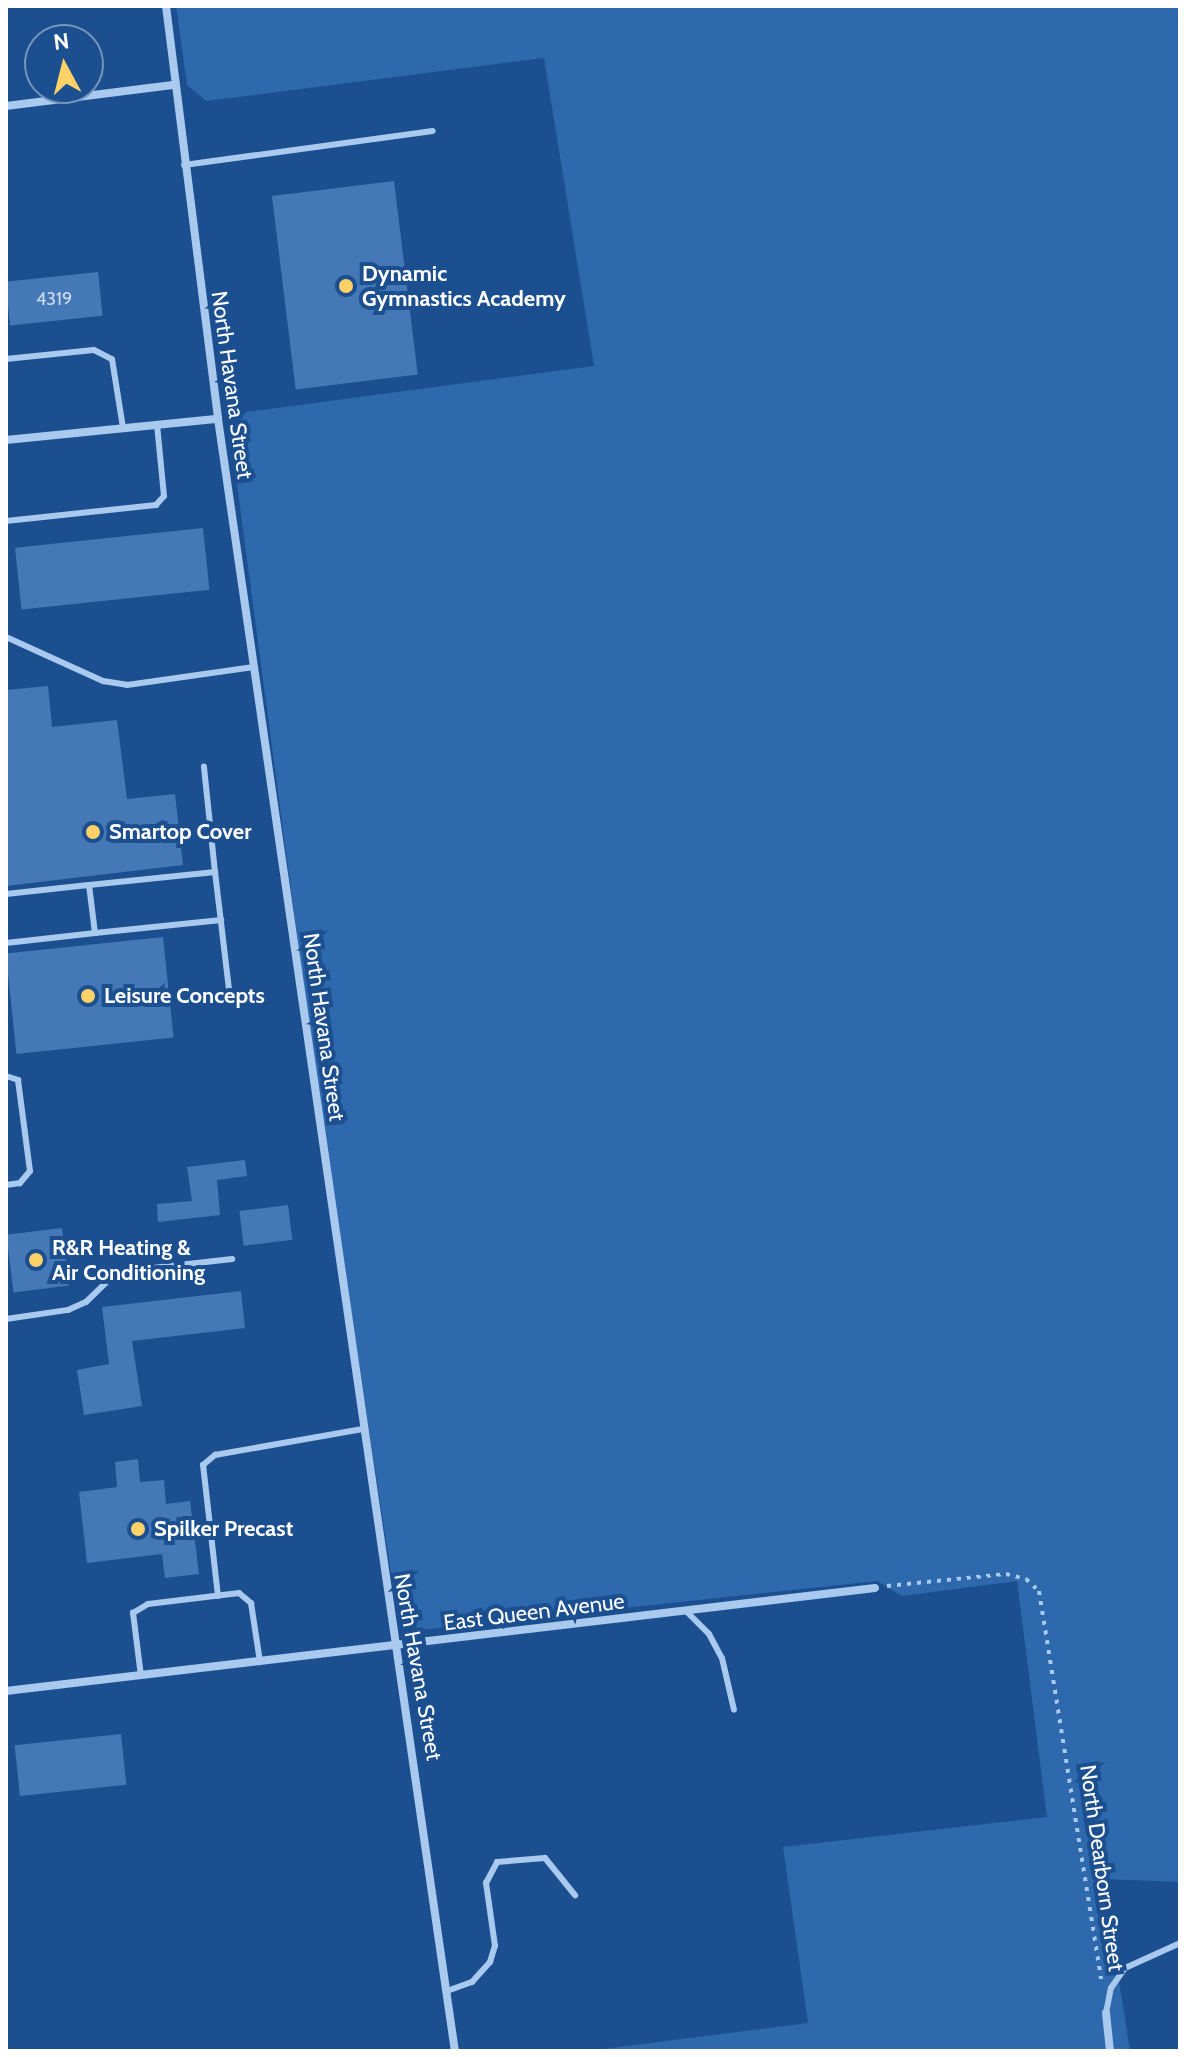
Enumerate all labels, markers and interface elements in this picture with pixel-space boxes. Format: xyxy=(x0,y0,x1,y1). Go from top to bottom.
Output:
north arrow xyxy=(24,24,104,104)
text: N xyxy=(52,27,71,56)
place label: Dynamic Gymnastics Academy xyxy=(362,260,566,312)
marker: Dynamic Gymnastics Academy xyxy=(337,277,355,295)
house number: 4319 xyxy=(36,288,72,310)
street label: North Havana Street xyxy=(206,289,258,481)
place label: Smartop Cover xyxy=(109,819,251,845)
marker: Smartop Cover xyxy=(84,823,102,841)
street label: North Havana Street xyxy=(298,931,350,1123)
place label: Leisure Concepts xyxy=(104,983,265,1009)
marker: Leisure Concepts xyxy=(79,987,97,1005)
place label: R&R Heating & Air Conditioning xyxy=(52,1234,205,1286)
marker: R&R Heating & Air Conditioning xyxy=(27,1251,45,1269)
place label: Spilker Precast xyxy=(154,1516,293,1542)
marker: Spilker Precast xyxy=(129,1520,147,1538)
street label: North Havana Street xyxy=(389,1571,447,1763)
street label: East Queen Avenue xyxy=(442,1588,626,1636)
street label: North Dearborn Street xyxy=(1074,1763,1130,1973)

